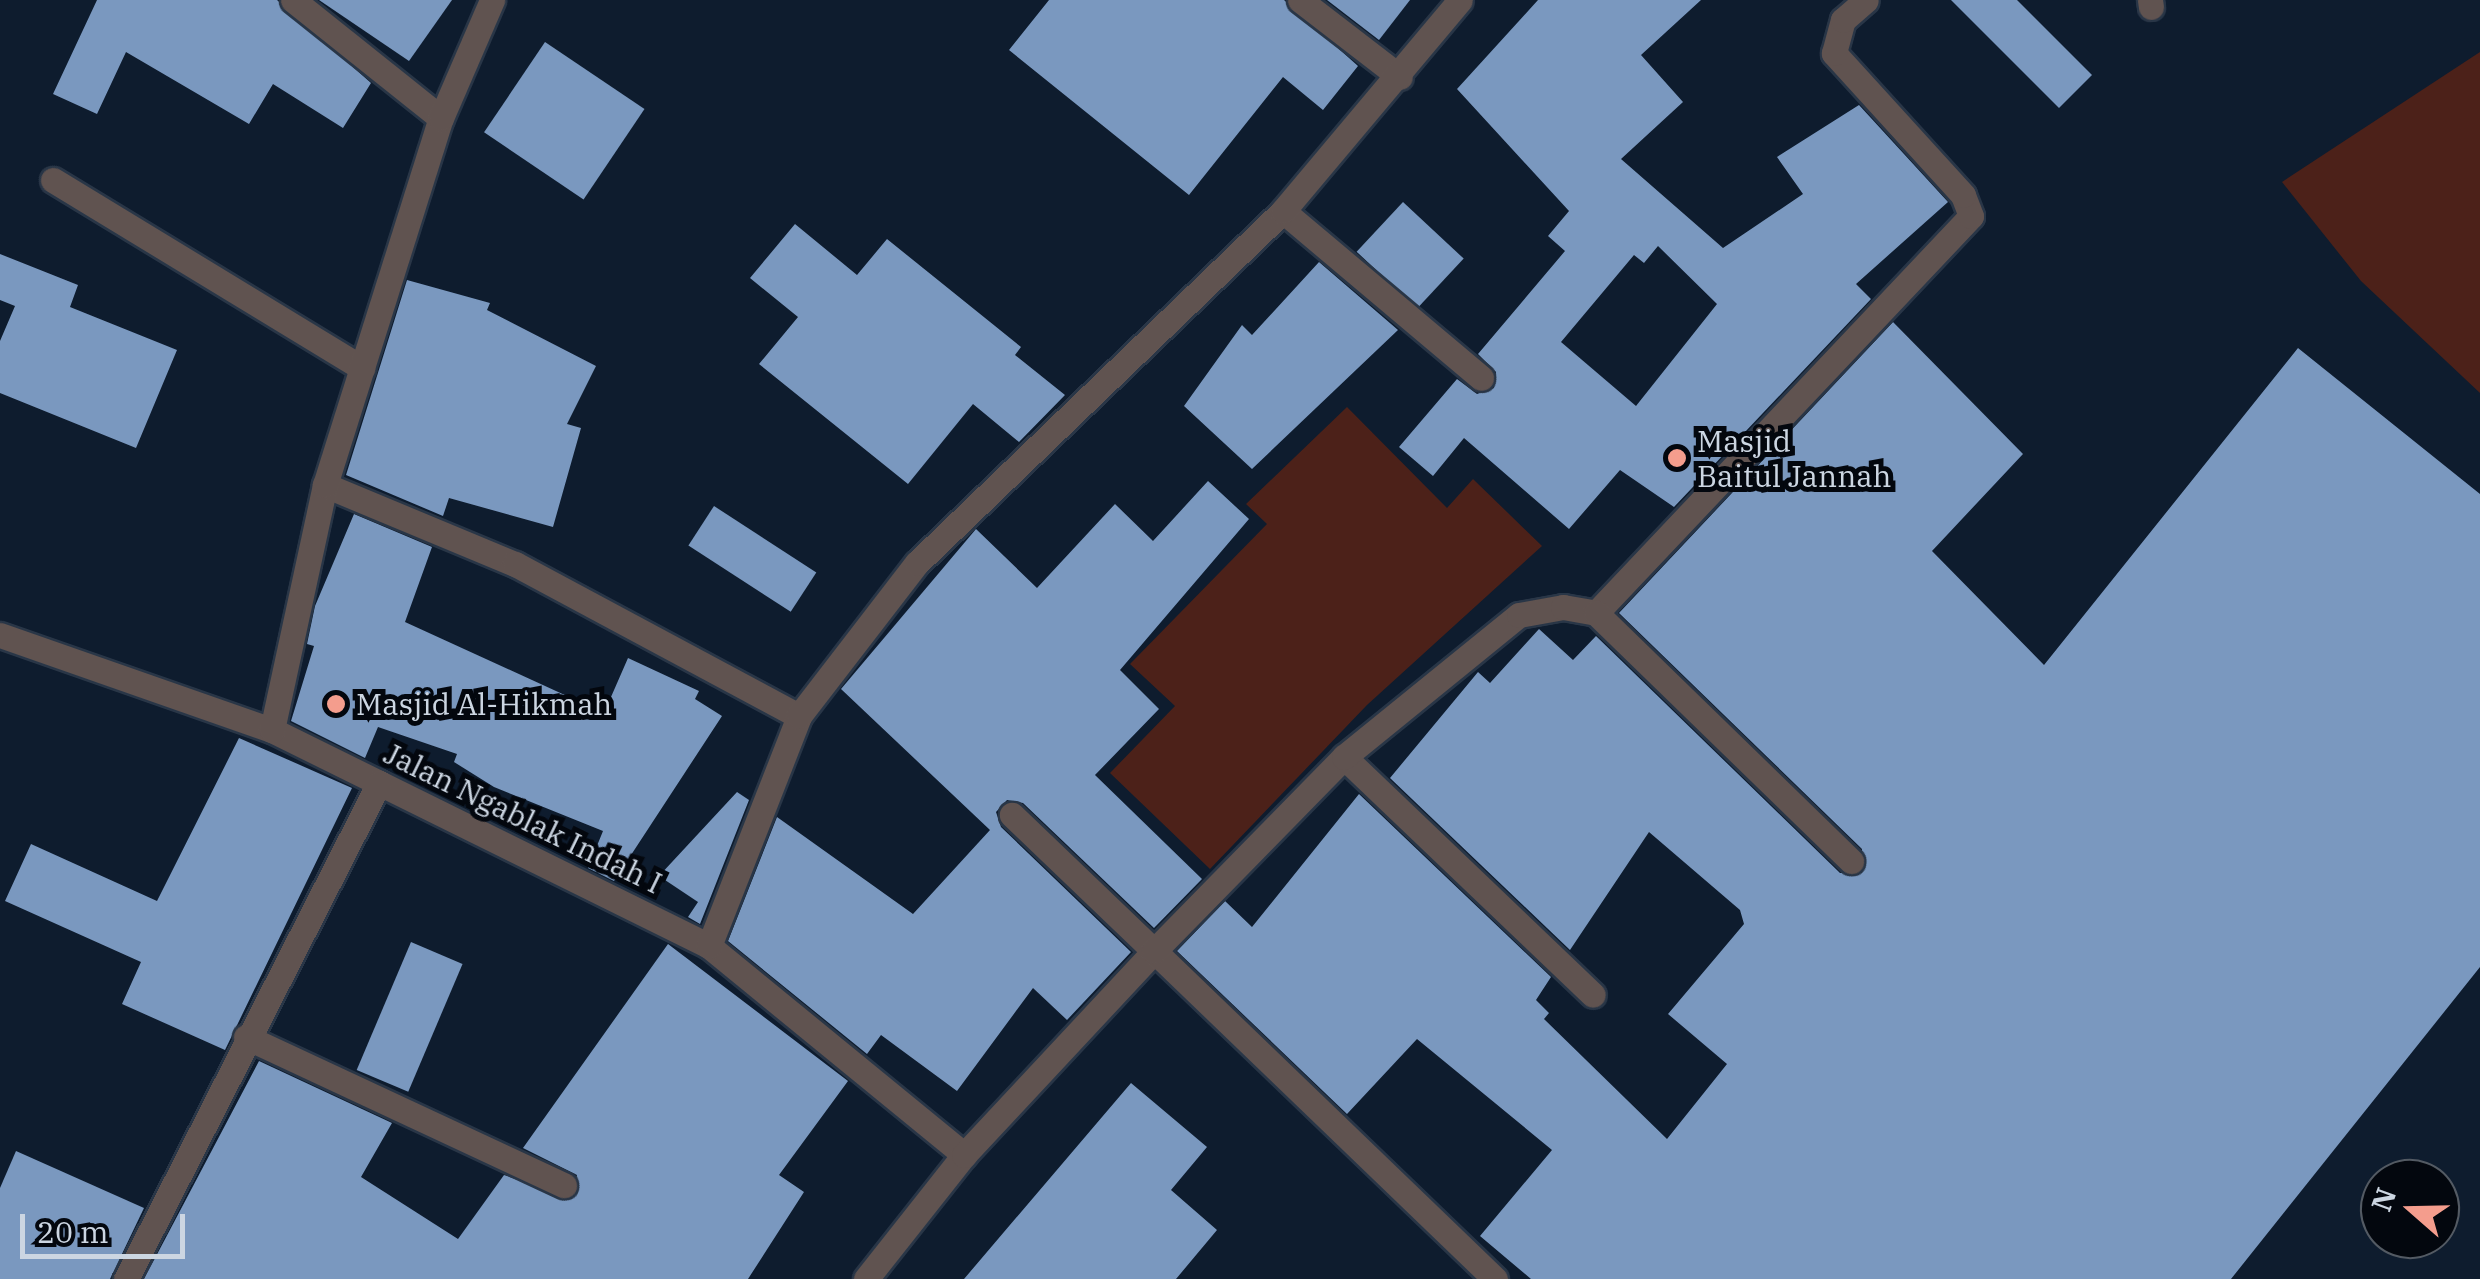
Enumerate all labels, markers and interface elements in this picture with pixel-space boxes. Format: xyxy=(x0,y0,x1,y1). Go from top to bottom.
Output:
place label: Masjid Baitul Jannah xyxy=(1697,423,1891,494)
marker: Masjid Baitul Jannah xyxy=(1666,447,1688,469)
place label: Masjid Al-Hikmah xyxy=(356,686,612,722)
marker: Masjid Al-Hikmah xyxy=(325,693,347,715)
street label: Jalan Ngablak Indah I xyxy=(378,735,668,901)
north arrow xyxy=(2360,1159,2460,1259)
text: N xyxy=(2362,1183,2404,1216)
scale bar xyxy=(25,1194,190,1256)
text: 20 m xyxy=(37,1212,109,1251)

